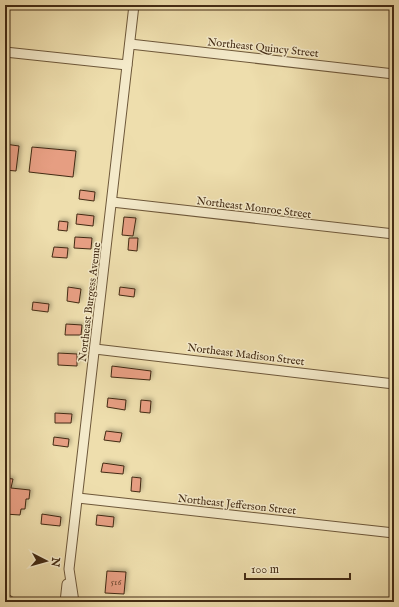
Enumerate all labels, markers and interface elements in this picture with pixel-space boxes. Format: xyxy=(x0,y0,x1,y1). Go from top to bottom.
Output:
street label: Northeast Quincy Street xyxy=(206,35,320,61)
street label: Northeast Monroe Street xyxy=(196,194,312,222)
street label: Northeast Burgess Avenue xyxy=(76,242,104,363)
street label: Northeast Madison Street xyxy=(187,341,305,369)
street label: Northeast Jefferson Street xyxy=(177,492,297,518)
north arrow xyxy=(26,541,66,581)
text: N xyxy=(47,555,63,568)
scale bar xyxy=(245,555,350,581)
text: 100 m xyxy=(251,562,279,577)
house number: 516 xyxy=(111,577,121,588)

